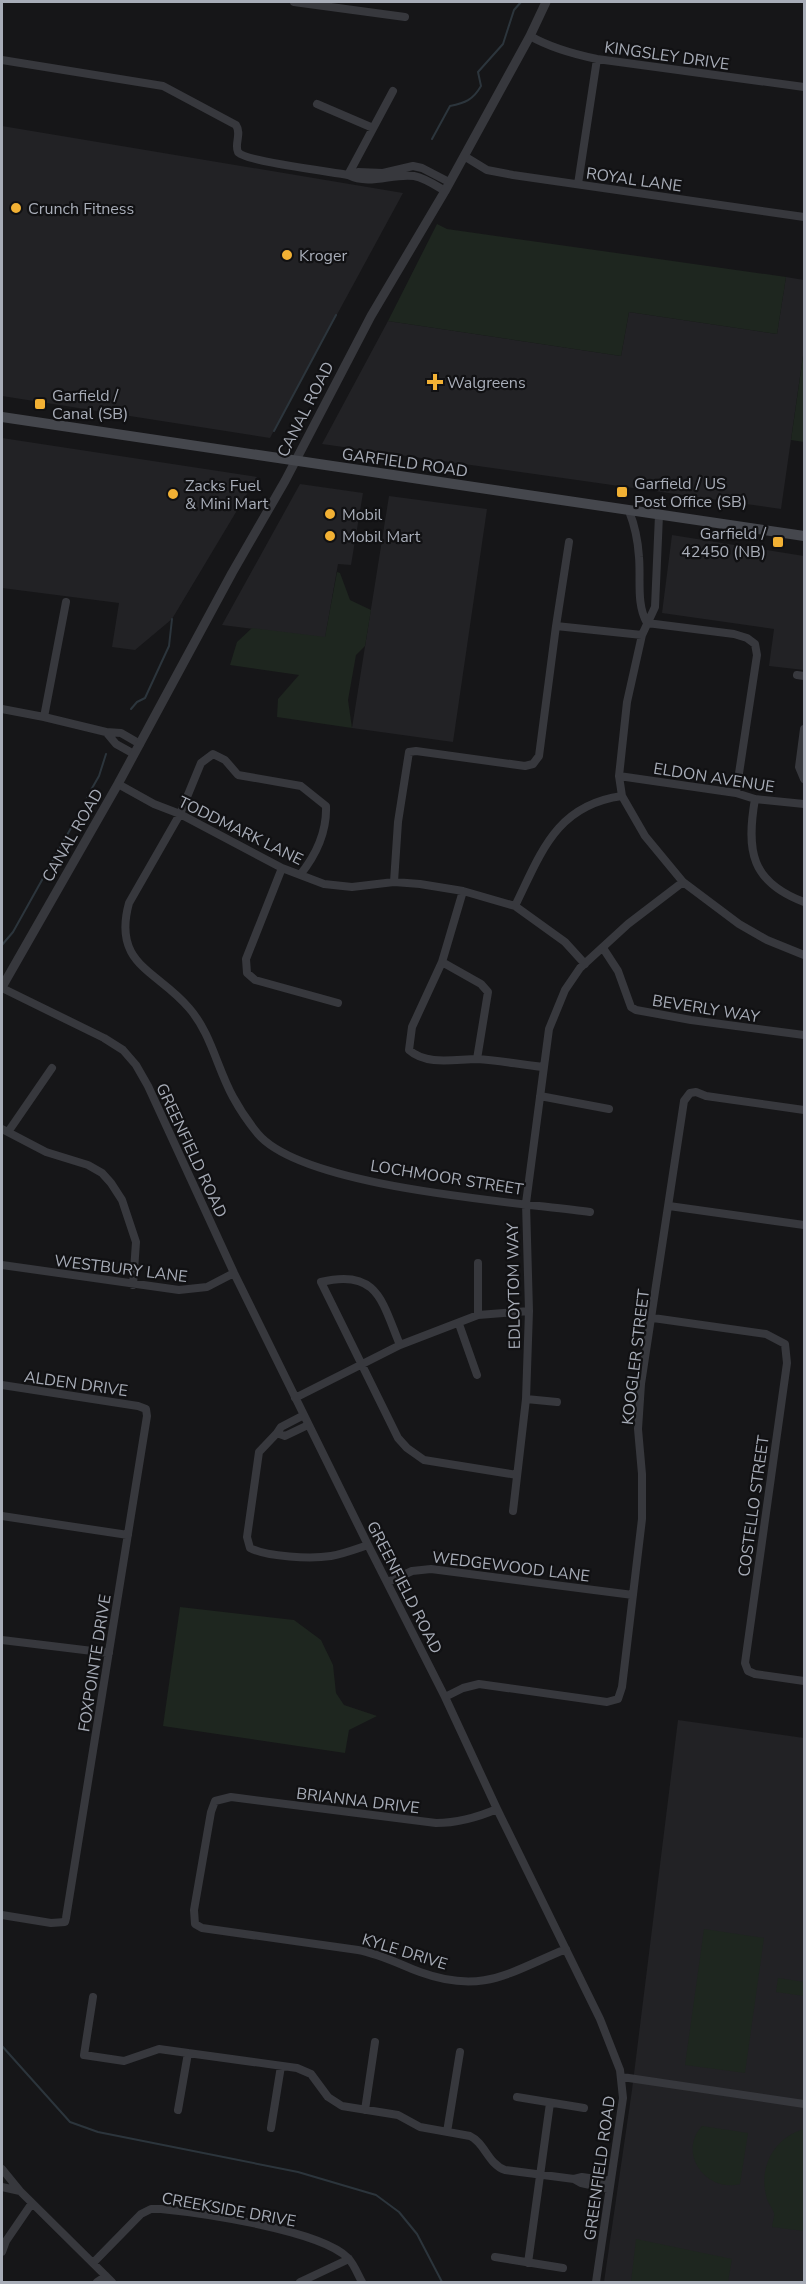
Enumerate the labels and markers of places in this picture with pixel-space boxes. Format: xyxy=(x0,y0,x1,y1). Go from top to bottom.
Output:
place label: Crunch Fitness xyxy=(28,198,134,220)
marker: Crunch Fitness xyxy=(9,201,23,215)
place label: Kroger xyxy=(299,245,347,267)
marker: Kroger xyxy=(280,248,294,262)
place label: Walgreens xyxy=(447,372,526,394)
marker: Walgreens xyxy=(428,375,442,389)
place label: Garfield / Canal (SB) xyxy=(52,385,128,425)
marker: Garfield / Canal (SB) xyxy=(33,397,47,411)
place label: Garfield / US Post Office (SB) xyxy=(634,473,747,513)
place label: Zacks Fuel & Mini Mart xyxy=(185,475,269,515)
marker: Garfield / US Post Office (SB) xyxy=(615,485,629,499)
marker: Zacks Fuel & Mini Mart xyxy=(166,487,180,501)
place label: Mobil xyxy=(342,504,383,526)
marker: Mobil xyxy=(323,507,337,521)
place label: Garfield / 42450 (NB) xyxy=(681,523,766,563)
place label: Mobil Mart xyxy=(342,526,421,548)
marker: Mobil Mart xyxy=(323,529,337,543)
marker: Garfield / 42450 (NB) xyxy=(771,535,785,549)

